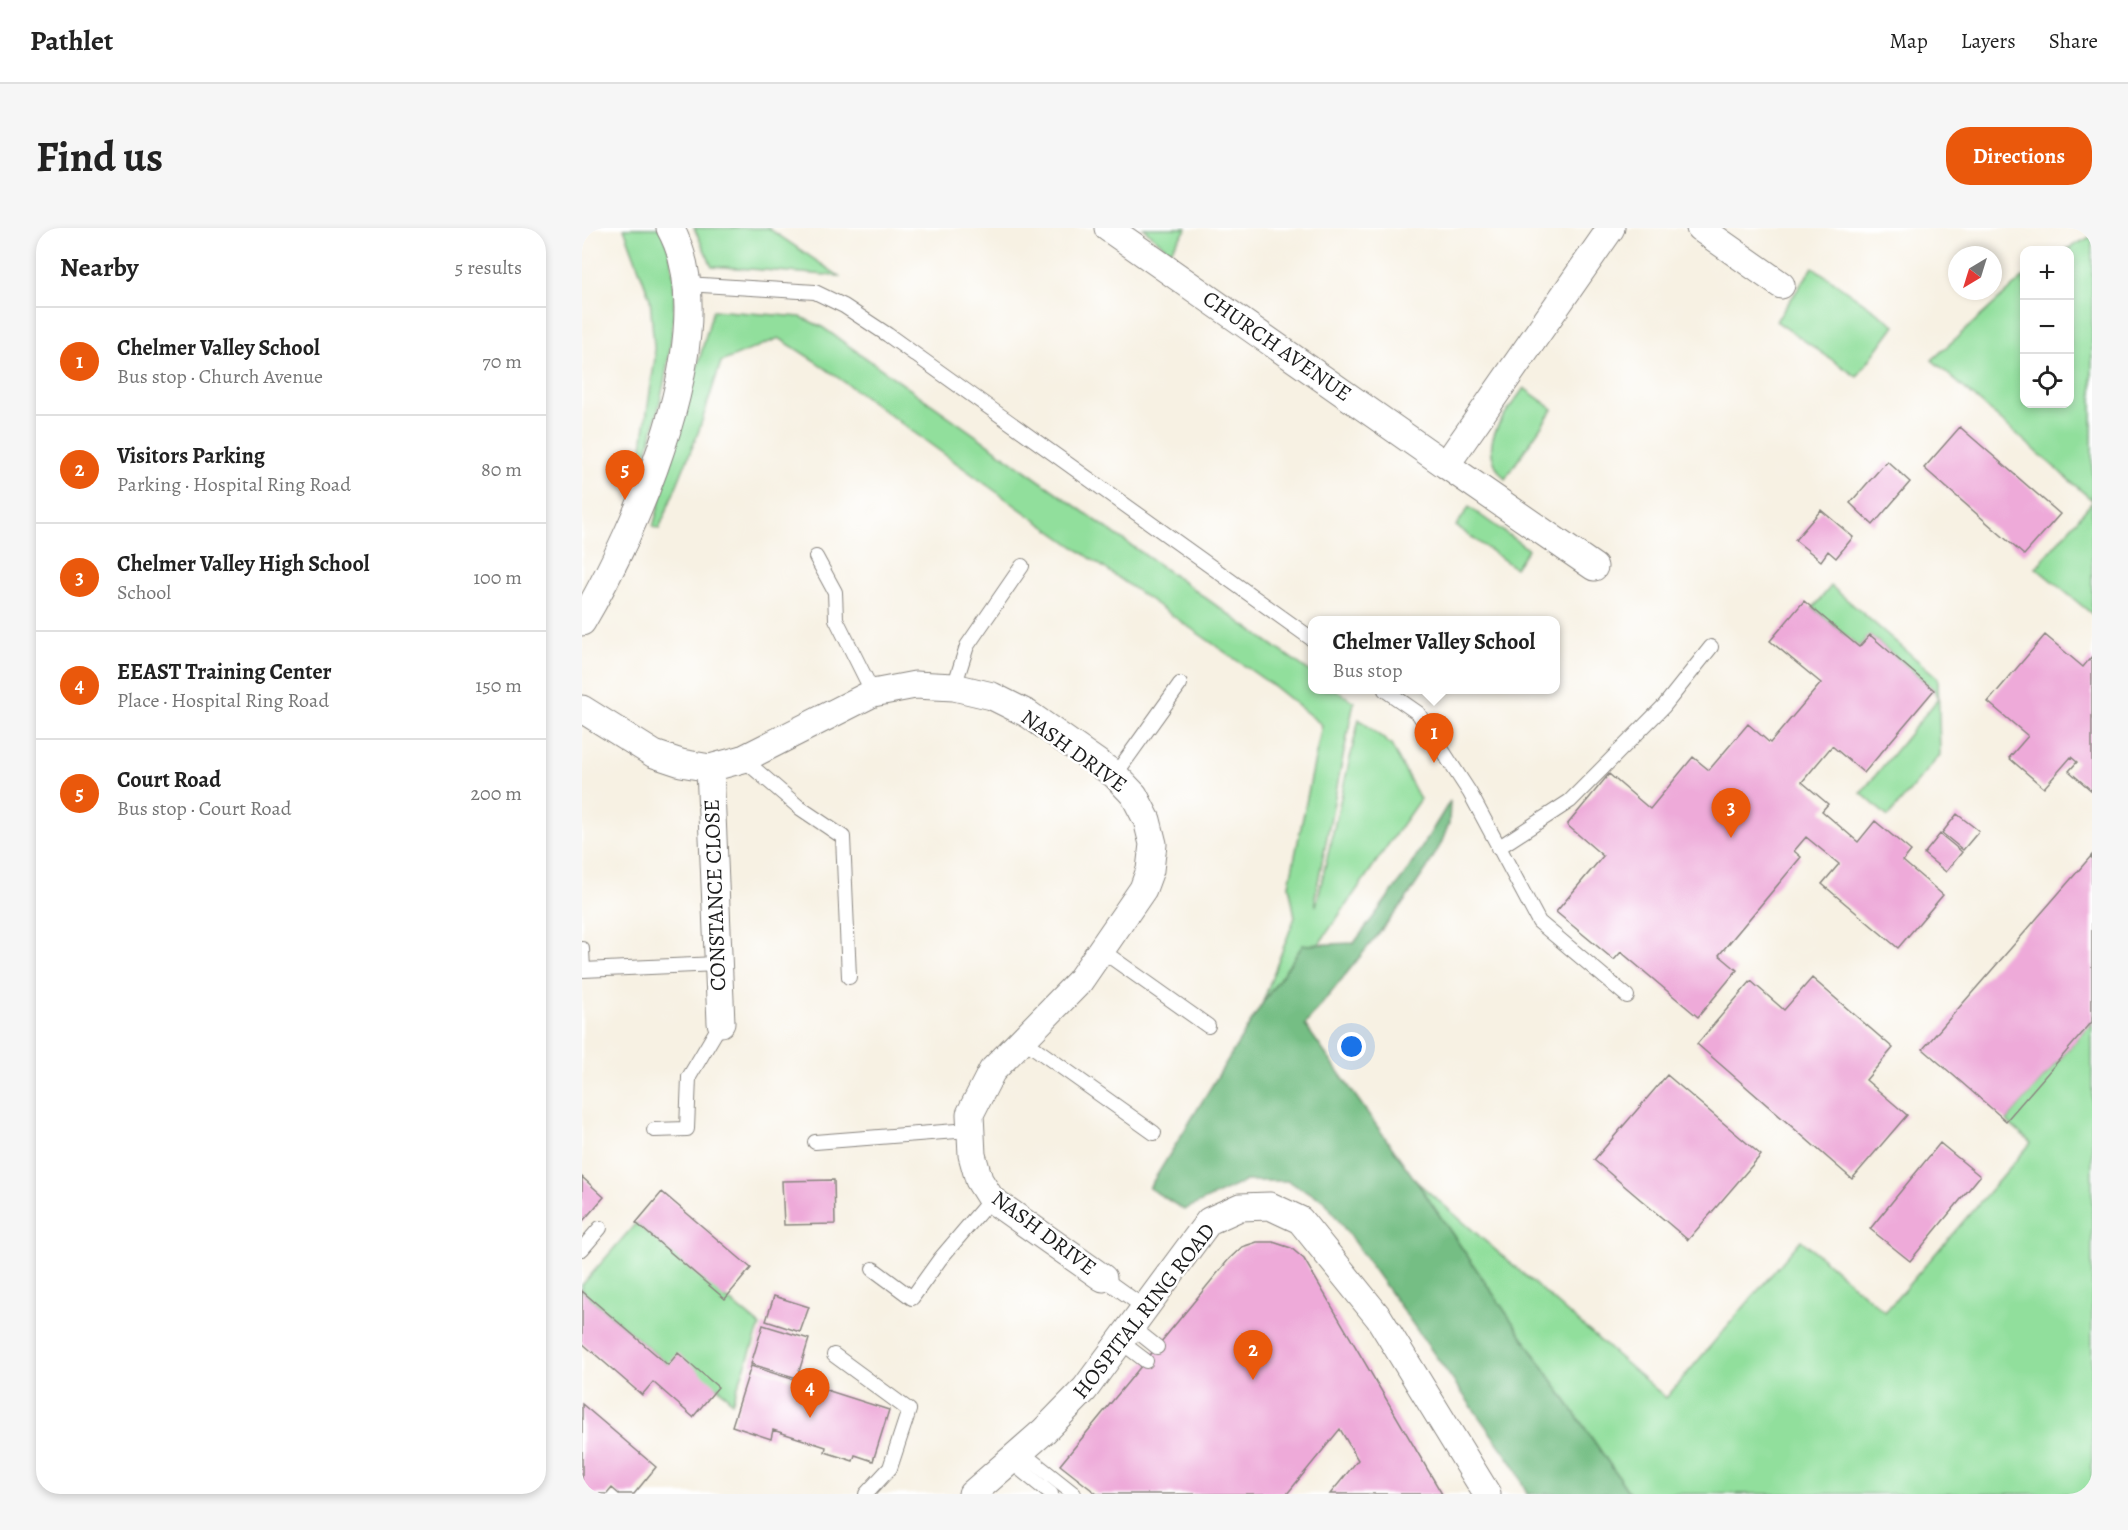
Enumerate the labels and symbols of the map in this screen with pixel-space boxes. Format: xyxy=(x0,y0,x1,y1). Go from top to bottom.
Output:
north arrow xyxy=(1948,246,2002,300)
street label: CHURCH AVENUE xyxy=(1197,283,1357,409)
pin: 5 xyxy=(606,450,645,500)
street label: NASH DRIVE xyxy=(1015,702,1133,800)
pin: 1 xyxy=(1414,714,1454,763)
pin: 3 xyxy=(1712,788,1750,838)
street label: CONSTANCE CLOSE xyxy=(697,798,733,992)
your location xyxy=(1337,1032,1366,1061)
street label: NASH DRIVE xyxy=(985,1184,1103,1282)
street label: HOSPITAL RING ROAD xyxy=(1066,1217,1222,1405)
pin: 2 xyxy=(1234,1330,1272,1380)
pin: 4 xyxy=(790,1368,830,1418)

